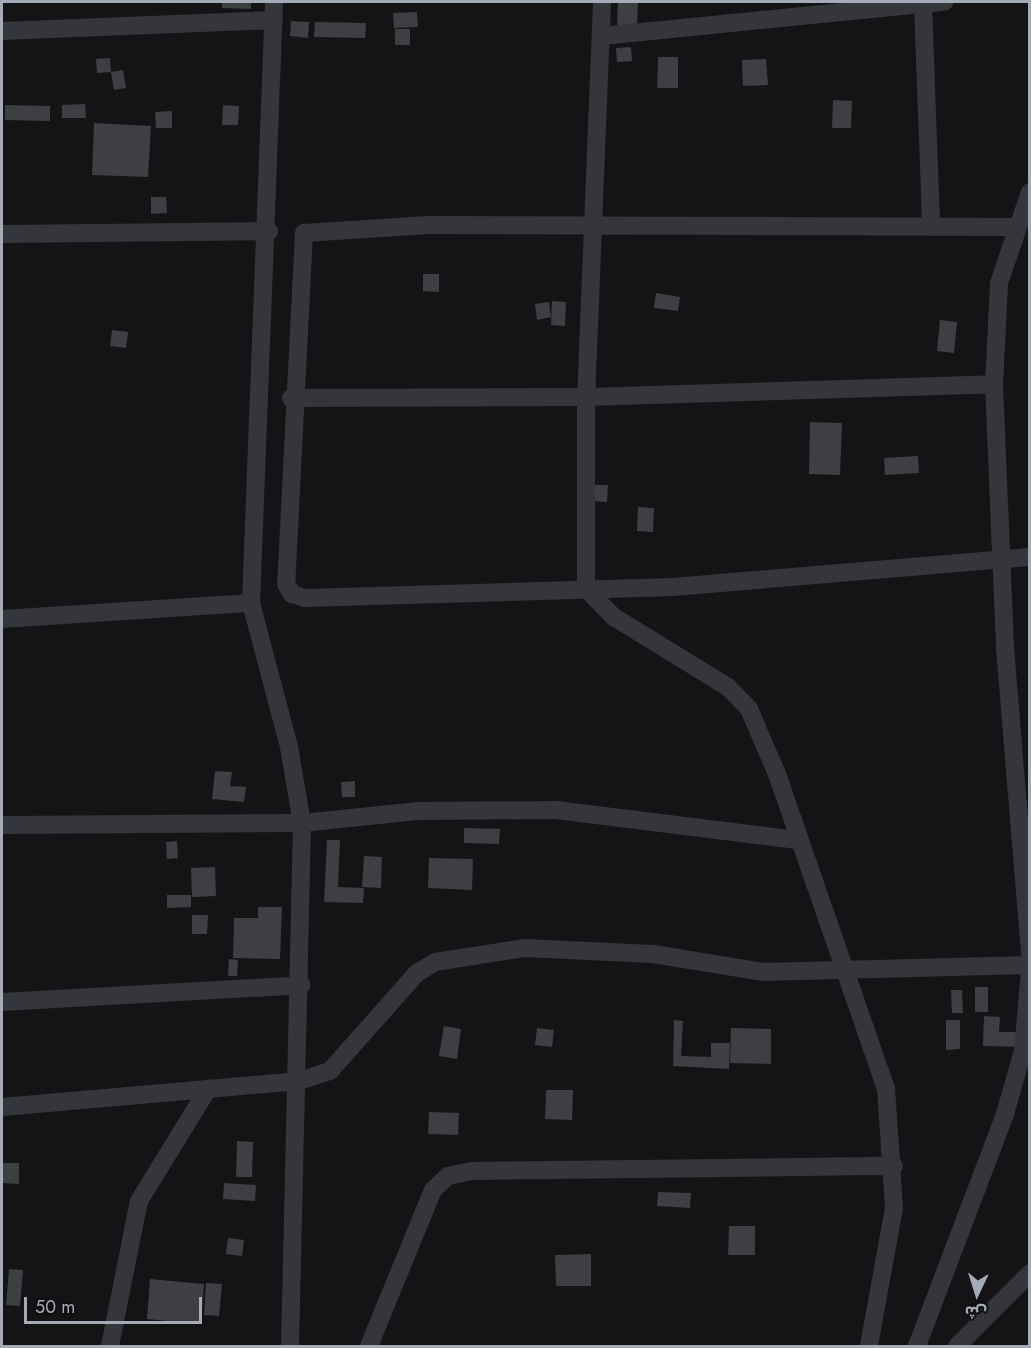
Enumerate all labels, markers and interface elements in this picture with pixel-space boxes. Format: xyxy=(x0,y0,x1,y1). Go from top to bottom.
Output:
north arrow xyxy=(947,1264,1007,1324)
scale bar xyxy=(27,1285,206,1323)
text: 50 m xyxy=(35,1294,75,1320)
text: ش xyxy=(964,1300,987,1325)

